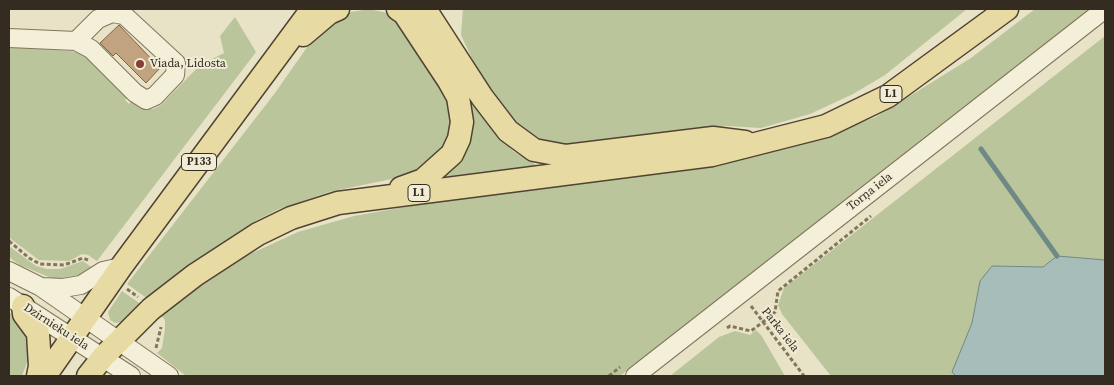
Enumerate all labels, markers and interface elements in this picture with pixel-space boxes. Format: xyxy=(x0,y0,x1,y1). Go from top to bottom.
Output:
place label: Viada, Lidosta xyxy=(150,57,226,71)
marker: Viada, Lidosta xyxy=(134,58,146,70)
road number: L1 xyxy=(880,86,902,102)
road number: P133 xyxy=(182,154,216,170)
street label: Torņa iela xyxy=(845,170,895,214)
road number: L1 xyxy=(408,184,430,202)
street label: Dzirnieku iela xyxy=(21,301,91,353)
street label: Parka iela xyxy=(758,305,802,355)

